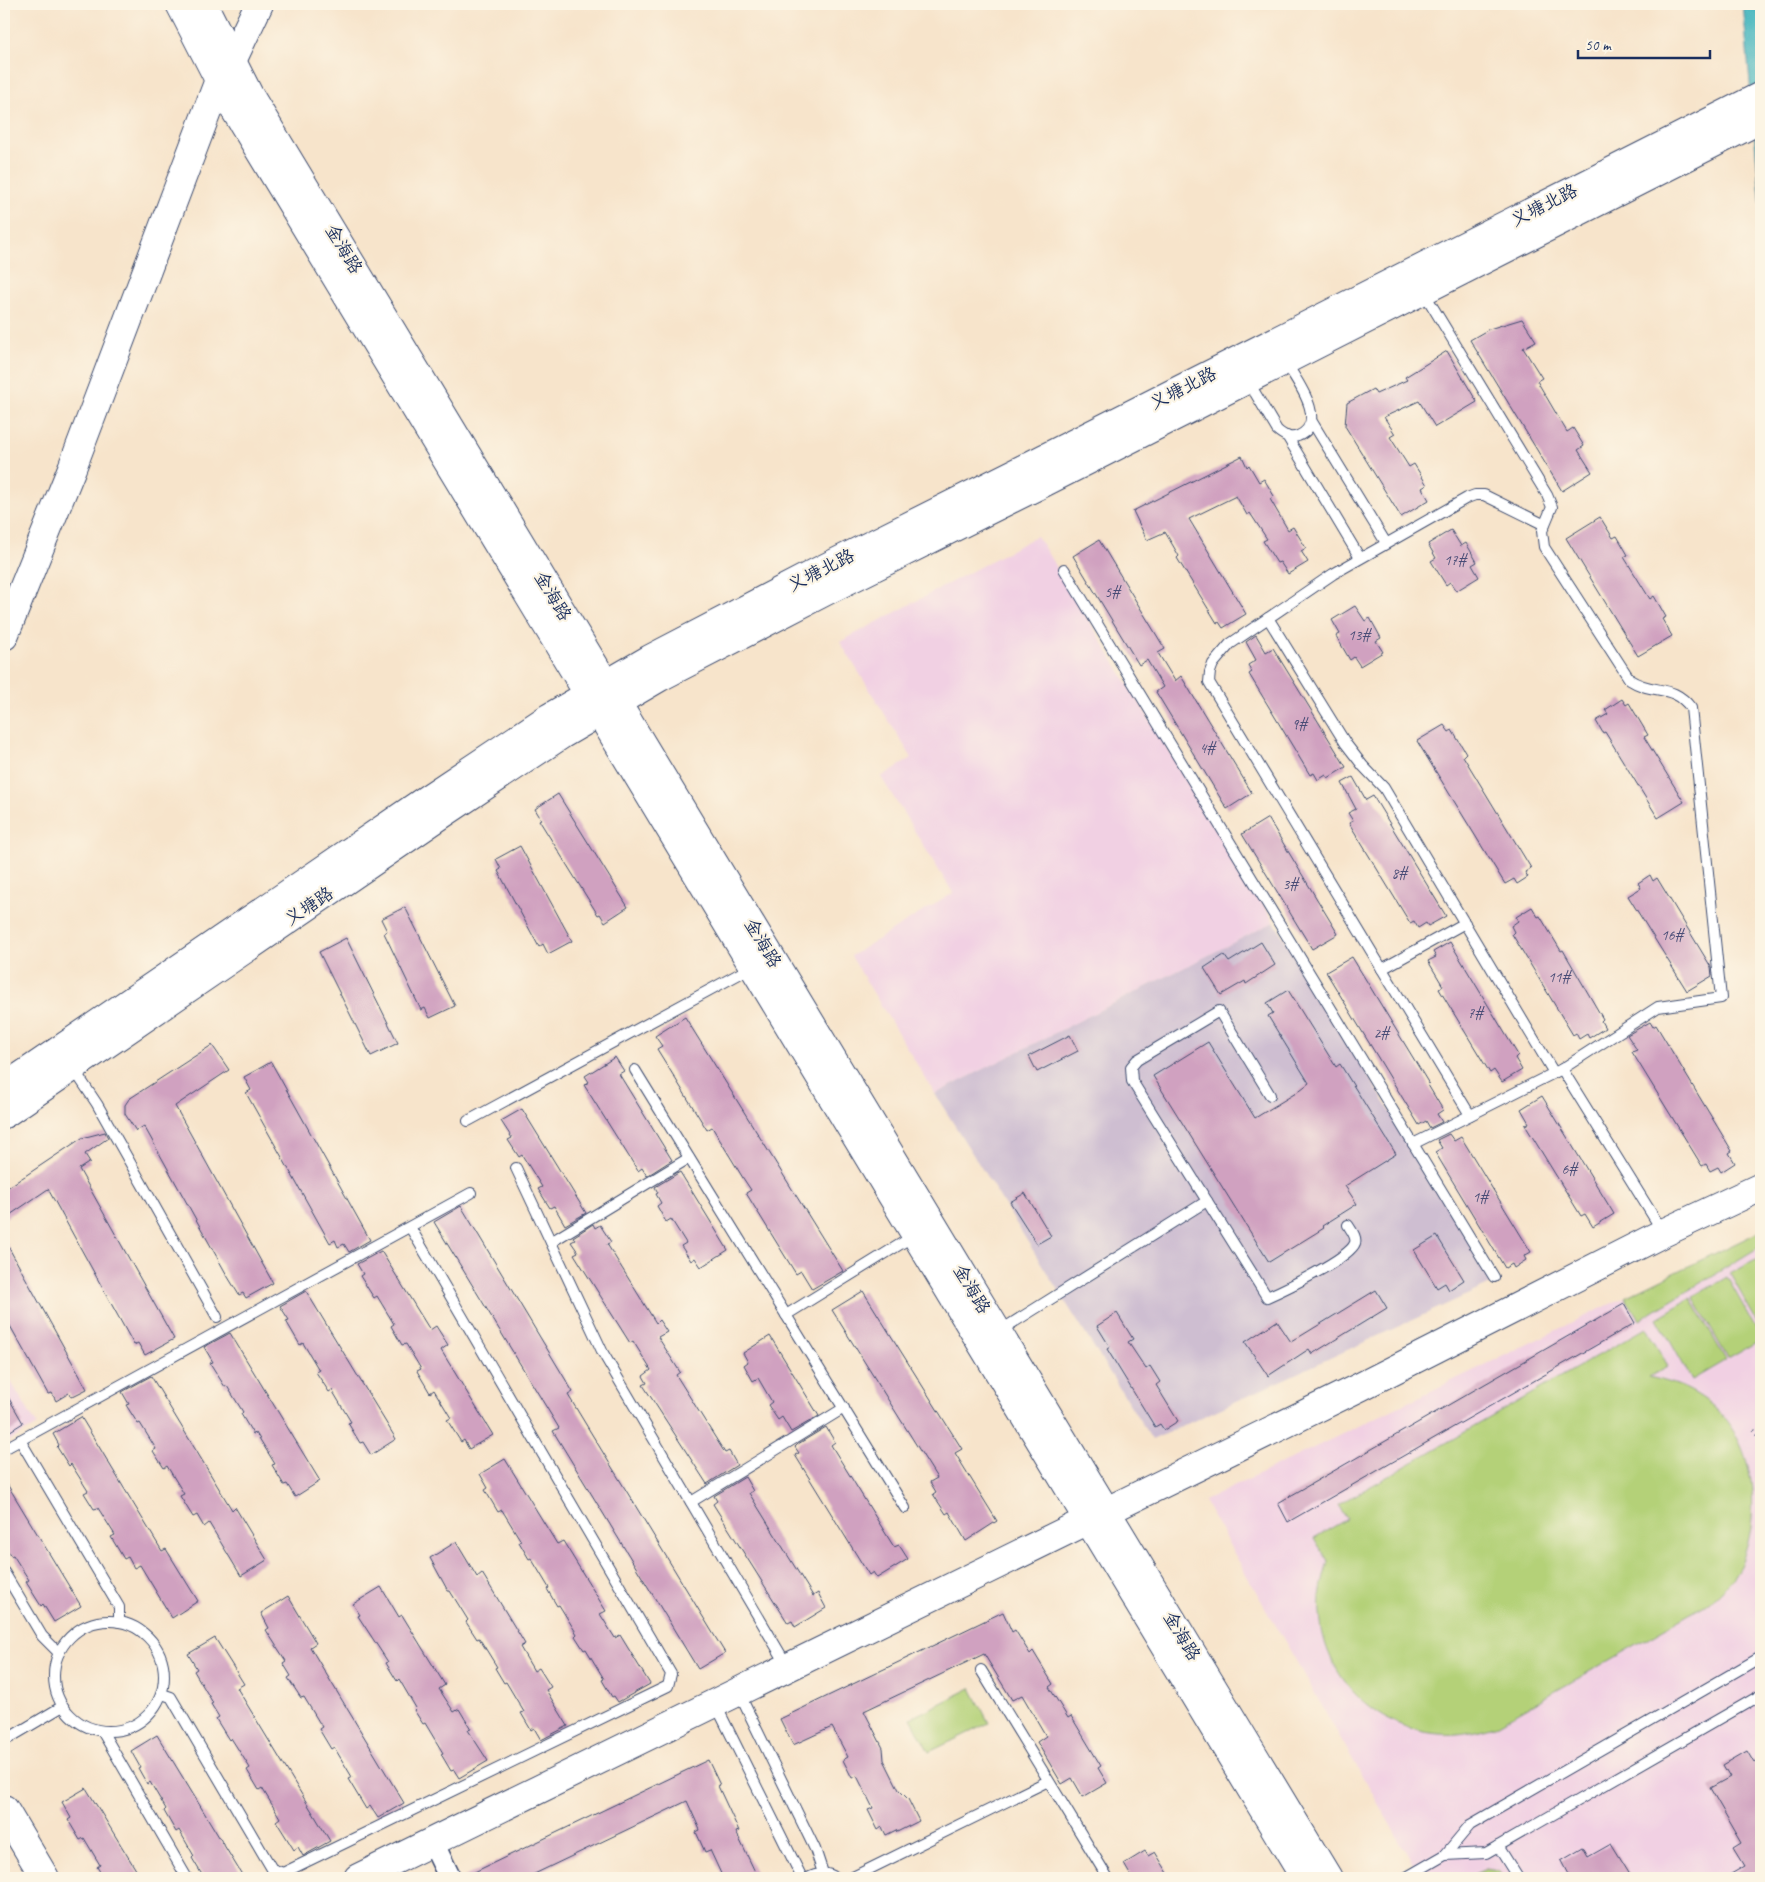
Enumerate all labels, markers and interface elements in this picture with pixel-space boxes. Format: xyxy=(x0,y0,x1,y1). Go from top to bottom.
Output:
scale bar xyxy=(1578,28,1710,60)
text: 50 m xyxy=(1585,36,1612,55)
street label: 义塘北路 xyxy=(1507,179,1581,231)
street label: 金海路 xyxy=(321,220,367,278)
street label: 义塘北路 xyxy=(1146,362,1220,414)
street label: 义塘北路 xyxy=(784,544,858,596)
house number: 17# xyxy=(1444,551,1469,570)
street label: 金海路 xyxy=(530,567,576,625)
house number: 5# xyxy=(1104,583,1122,602)
house number: 13# xyxy=(1348,626,1373,645)
house number: 9# xyxy=(1291,715,1309,734)
house number: 4# xyxy=(1199,739,1217,758)
house number: 8# xyxy=(1391,864,1409,883)
house number: 3# xyxy=(1282,875,1300,894)
street label: 义塘路 xyxy=(280,882,338,930)
street label: 金海路 xyxy=(740,914,786,972)
house number: 16# xyxy=(1661,926,1686,945)
house number: 11# xyxy=(1548,968,1573,987)
house number: 7# xyxy=(1467,1004,1485,1023)
house number: 2# xyxy=(1373,1024,1391,1043)
house number: 6# xyxy=(1561,1160,1579,1179)
house number: 1# xyxy=(1472,1188,1490,1207)
street label: 金海路 xyxy=(949,1260,995,1318)
street label: 金海路 xyxy=(1159,1607,1205,1665)

